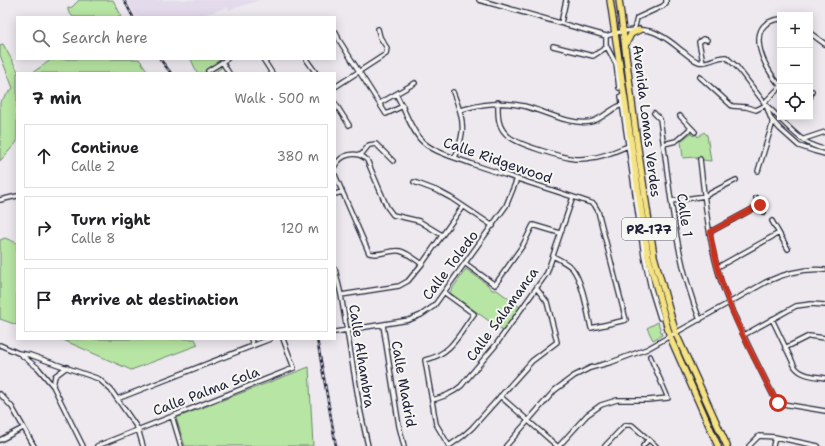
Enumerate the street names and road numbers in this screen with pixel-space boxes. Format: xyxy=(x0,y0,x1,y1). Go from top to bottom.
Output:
street label: Avenida Lomas Verdes xyxy=(629,44,665,198)
street label: Calle Ridgewood xyxy=(441,133,555,187)
street label: Calle 1 xyxy=(673,192,697,238)
road number: PR-177 xyxy=(622,218,676,240)
street label: Calle Toledo xyxy=(418,227,482,303)
street label: Calle Salamanca xyxy=(462,263,542,365)
street label: Calle Alhambra xyxy=(345,303,379,409)
street label: Calle Madrid xyxy=(388,339,420,429)
street label: Calle Palma Sola xyxy=(150,362,262,420)

